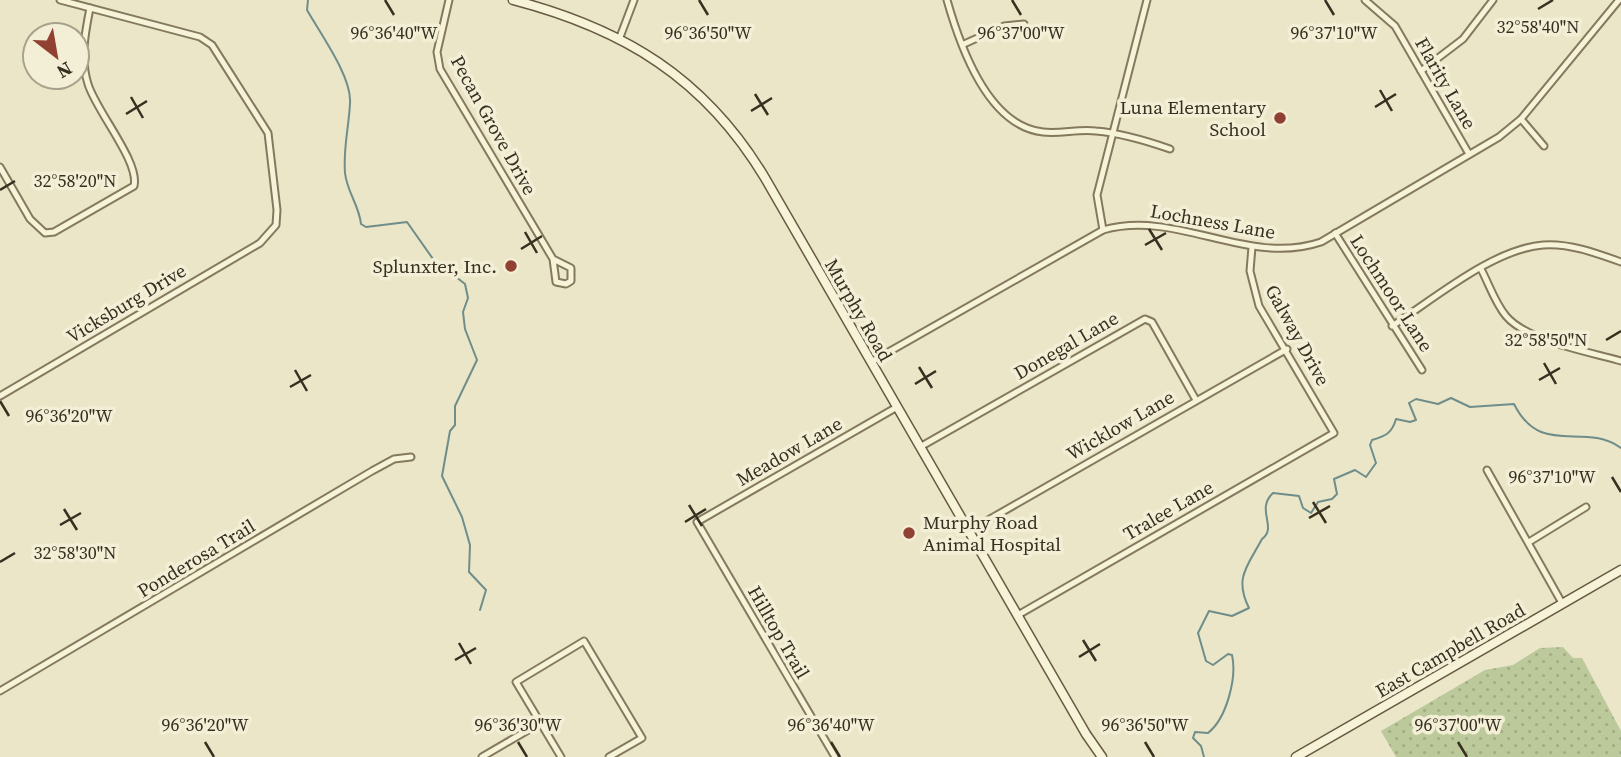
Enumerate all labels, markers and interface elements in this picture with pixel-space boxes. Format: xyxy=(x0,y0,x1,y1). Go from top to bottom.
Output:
text: 32°58'40"N xyxy=(1497,14,1579,39)
text: 96°36'40"W xyxy=(351,20,438,45)
text: 96°36'50"W xyxy=(665,20,752,45)
text: 96°37'00"W xyxy=(978,20,1065,45)
text: 96°37'10"W xyxy=(1291,20,1378,45)
north arrow xyxy=(21,21,91,91)
street label: Flarity Lane xyxy=(1409,32,1483,134)
street label: Pecan Grove Drive xyxy=(445,51,543,199)
text: N xyxy=(52,56,77,85)
place label: Luna Elementary School xyxy=(1120,94,1266,142)
marker: Luna Elementary School xyxy=(1272,110,1288,126)
text: 32°58'20"N xyxy=(34,168,116,193)
street label: Lochness Lane xyxy=(1148,197,1278,245)
street label: Lochmoor Lane xyxy=(1344,229,1440,357)
place label: Splunxter, Inc. xyxy=(373,253,497,279)
street label: Murphy Road xyxy=(819,254,899,366)
street label: Vicksburg Drive xyxy=(61,257,191,349)
marker: Splunxter, Inc. xyxy=(503,258,519,274)
street label: Galway Drive xyxy=(1260,280,1336,390)
street label: Donegal Lane xyxy=(1009,305,1123,385)
text: 32°58'50"N xyxy=(1505,327,1587,352)
street label: Wicklow Lane xyxy=(1061,384,1179,466)
text: 96°36'20"W xyxy=(26,403,113,428)
street label: Meadow Lane xyxy=(731,410,847,492)
text: 96°37'10"W xyxy=(1509,464,1596,489)
street label: Tralee Lane xyxy=(1118,474,1218,546)
place label: Murphy Road Animal Hospital xyxy=(923,509,1061,557)
street label: Ponderosa Trail xyxy=(132,512,260,603)
marker: Murphy Road Animal Hospital xyxy=(901,525,917,541)
text: 32°58'30"N xyxy=(34,540,116,565)
street label: Hilltop Trail xyxy=(742,581,816,683)
street label: East Campbell Road xyxy=(1371,596,1530,703)
text: 96°36'20"W xyxy=(162,712,249,737)
text: 96°36'30"W xyxy=(475,712,562,737)
text: 96°36'40"W xyxy=(788,712,875,737)
text: 96°36'50"W xyxy=(1102,712,1189,737)
text: 96°37'00"W xyxy=(1415,712,1502,737)

